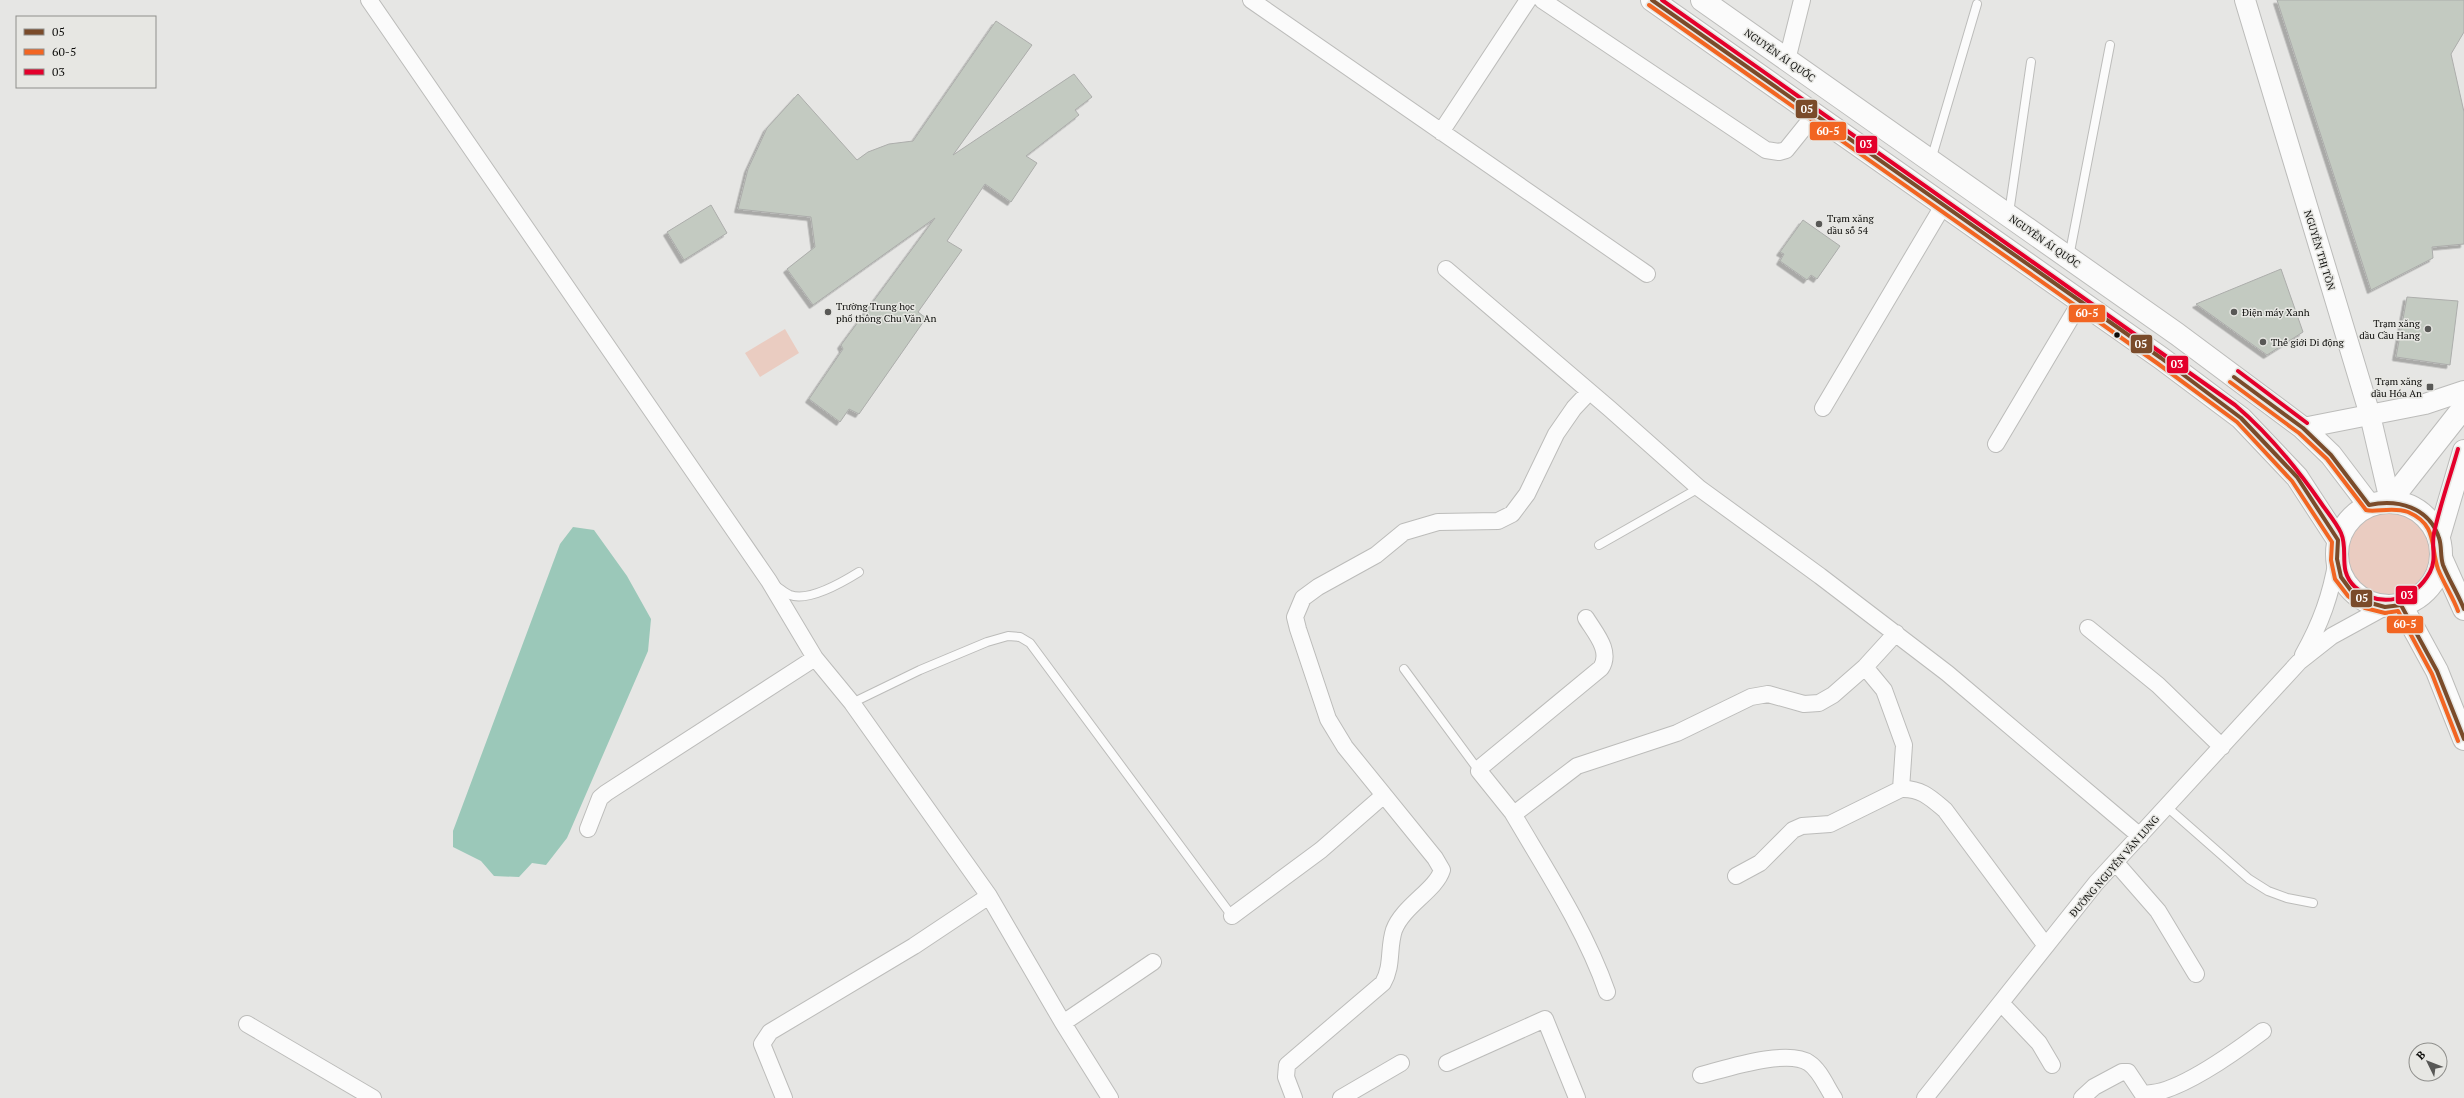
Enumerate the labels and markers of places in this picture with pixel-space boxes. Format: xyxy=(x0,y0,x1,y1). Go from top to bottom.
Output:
place label: Trạm xăng dầu số 54 xyxy=(1827,212,1874,237)
marker: Trạm xăng dầu số 54 xyxy=(1814,219,1824,229)
place label: Trường Trung học phổ thông Chu Văn An xyxy=(836,300,936,325)
place label: Điện máy Xanh xyxy=(2242,306,2310,319)
marker: Trường Trung học phổ thông Chu Văn An xyxy=(823,307,833,317)
marker: Điện máy Xanh xyxy=(2229,307,2239,317)
place label: Trạm xăng dầu Cầu Hang xyxy=(2359,317,2421,342)
marker: Trạm xăng dầu Cầu Hang xyxy=(2423,324,2433,334)
unlabelled marker xyxy=(2112,330,2122,340)
place label: Thế giới Di động xyxy=(2271,336,2345,349)
marker: Thế giới Di động xyxy=(2258,337,2268,347)
place label: Trạm xăng dầu Hóa An xyxy=(2371,375,2423,400)
marker: Trạm xăng dầu Hóa An xyxy=(2425,382,2435,392)

